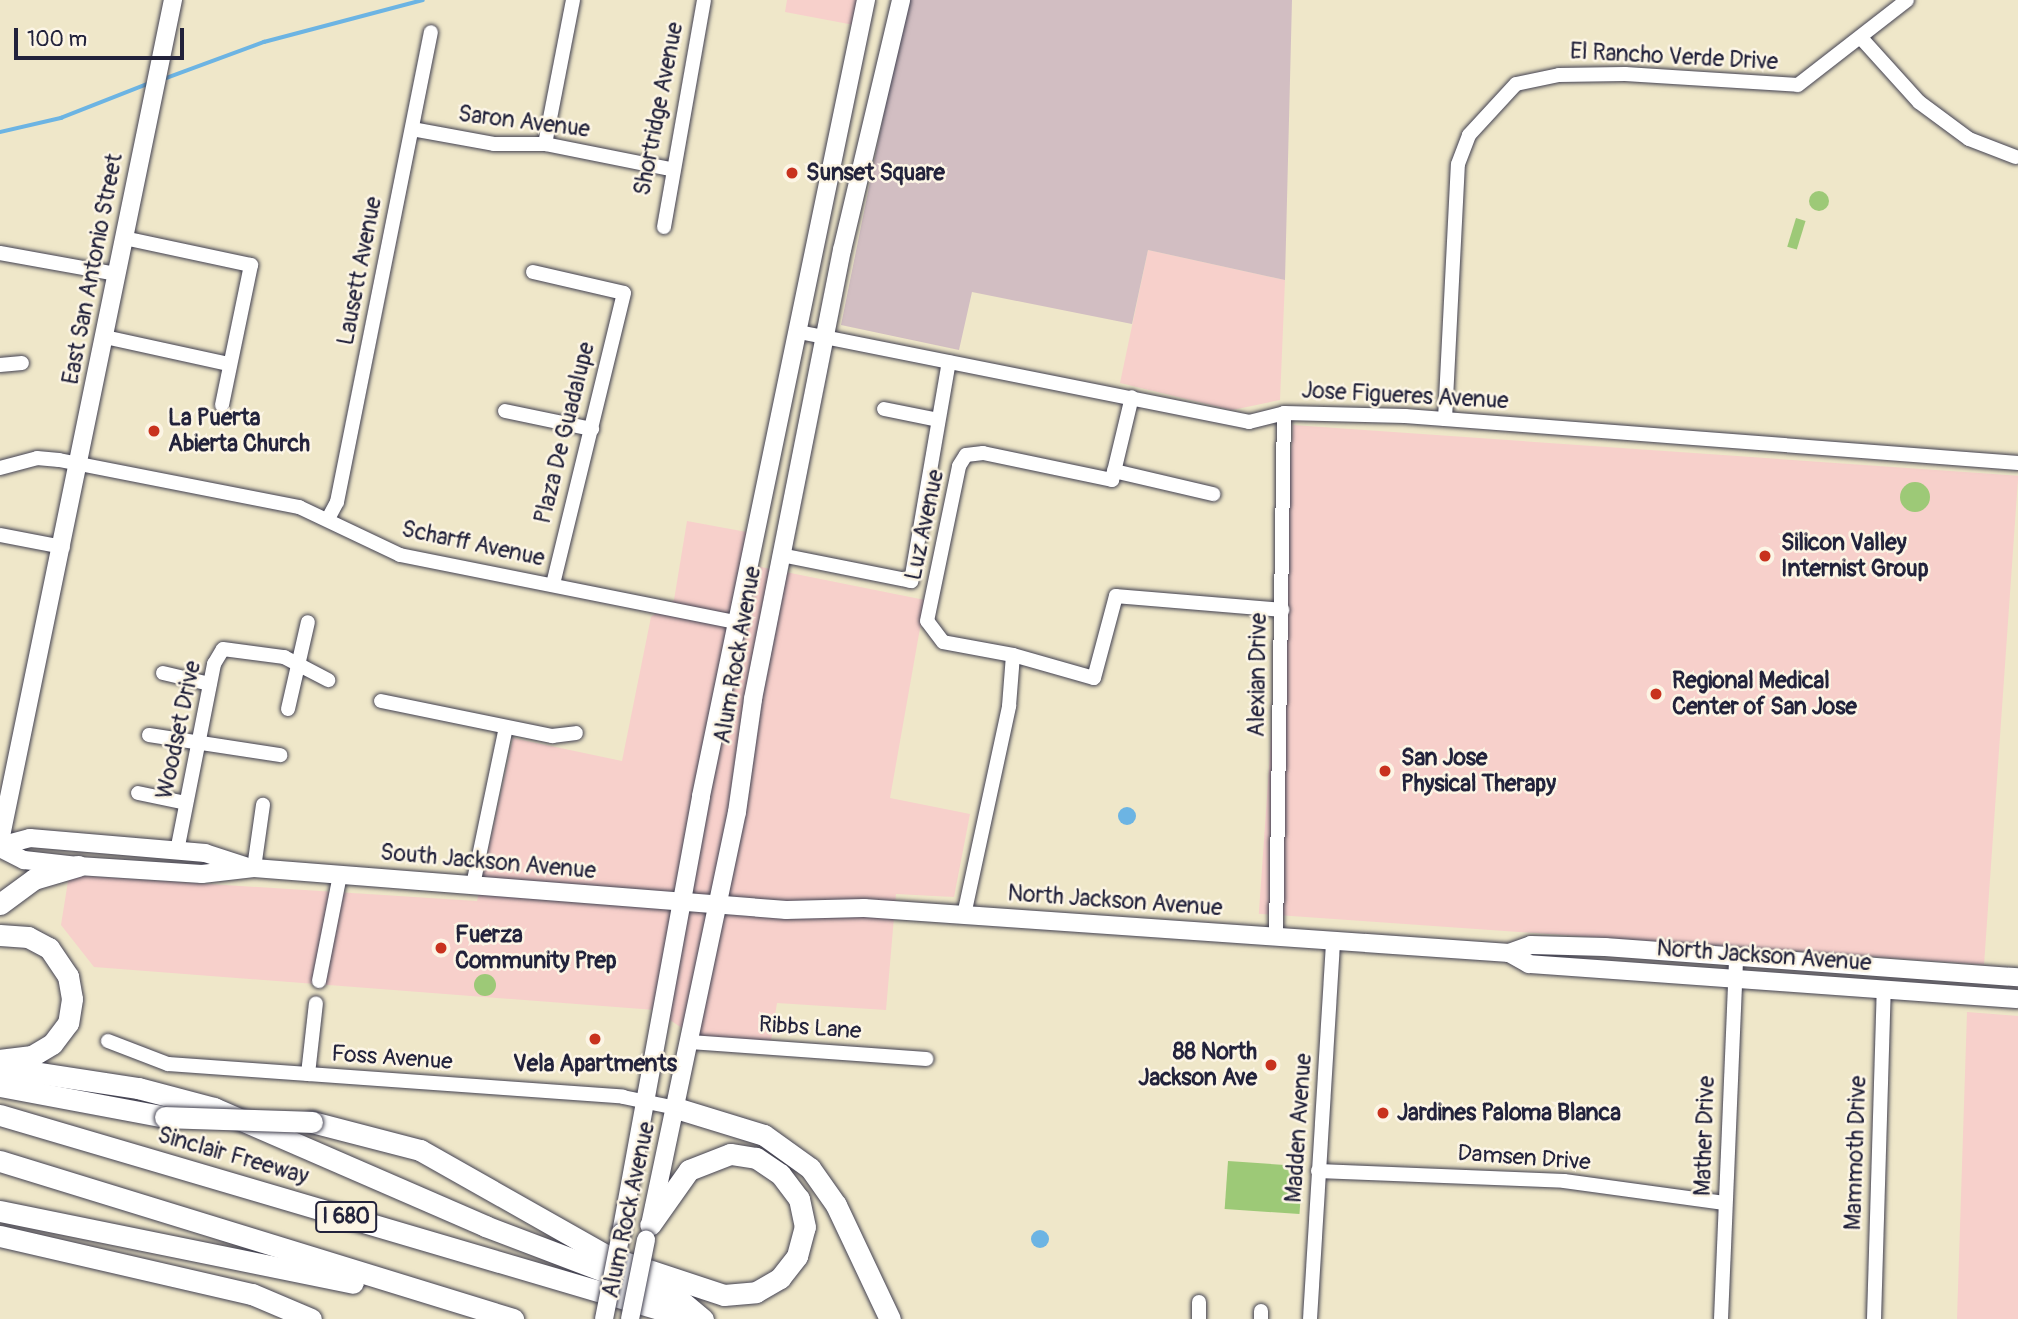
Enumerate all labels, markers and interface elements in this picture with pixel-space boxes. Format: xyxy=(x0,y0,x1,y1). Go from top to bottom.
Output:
scale bar xyxy=(18,14,187,58)
street label: Shortridge Avenue xyxy=(629,20,689,198)
text: 100 m xyxy=(27,26,87,53)
street label: El Rancho Verde Drive xyxy=(1569,38,1779,76)
street label: Saron Avenue xyxy=(456,100,592,144)
street label: East San Antonio Street xyxy=(57,151,129,387)
place label: Sunset Square xyxy=(806,159,945,187)
marker: Sunset Square xyxy=(784,165,800,181)
street label: Lausett Avenue xyxy=(332,194,388,348)
street label: Plaza De Guadalupe xyxy=(529,339,601,527)
street label: Jose Figueres Avenue xyxy=(1301,377,1509,415)
place label: La Puerta Abierta Church xyxy=(168,404,310,458)
marker: La Puerta Abierta Church xyxy=(146,423,162,439)
street label: Luz Avenue xyxy=(900,467,950,583)
street label: Scharff Avenue xyxy=(399,515,547,573)
place label: Silicon Valley Internist Group xyxy=(1781,529,1929,583)
marker: Silicon Valley Internist Group xyxy=(1755,546,1775,566)
street label: Alum Rock Avenue xyxy=(709,564,767,746)
street label: Alexian Drive xyxy=(1243,613,1273,737)
street label: Woodset Drive xyxy=(151,658,207,802)
place label: Regional Medical Center of San Jose xyxy=(1672,667,1857,721)
marker: Regional Medical Center of San Jose xyxy=(1646,684,1666,704)
place label: San Jose Physical Therapy xyxy=(1401,744,1556,798)
marker: San Jose Physical Therapy xyxy=(1375,761,1395,781)
street label: South Jackson Avenue xyxy=(379,839,597,885)
street label: North Jackson Avenue xyxy=(1007,880,1223,922)
place label: Fuerza Community Prep xyxy=(455,921,617,975)
street label: North Jackson Avenue xyxy=(1656,935,1872,977)
marker: Fuerza Community Prep xyxy=(433,940,449,956)
street label: Ribbs Lane xyxy=(758,1011,862,1045)
marker: Vela Apartments xyxy=(587,1031,603,1047)
place label: 88 North Jackson Ave xyxy=(1138,1038,1257,1092)
street label: Foss Avenue xyxy=(331,1040,453,1076)
place label: Vela Apartments xyxy=(513,1050,677,1078)
street label: Madden Avenue xyxy=(1280,1052,1318,1204)
marker: 88 North Jackson Ave xyxy=(1263,1057,1279,1073)
street label: Mather Drive xyxy=(1689,1075,1721,1197)
street label: Mammoth Drive xyxy=(1840,1075,1872,1231)
place label: Jardines Paloma Blanca xyxy=(1397,1099,1621,1127)
marker: Jardines Paloma Blanca xyxy=(1375,1105,1391,1121)
street label: Alum Rock Avenue xyxy=(597,1119,661,1301)
street label: Sinclair Freeway xyxy=(154,1121,312,1191)
street label: Damsen Drive xyxy=(1456,1140,1592,1176)
road number: I 680 xyxy=(314,1200,378,1234)

